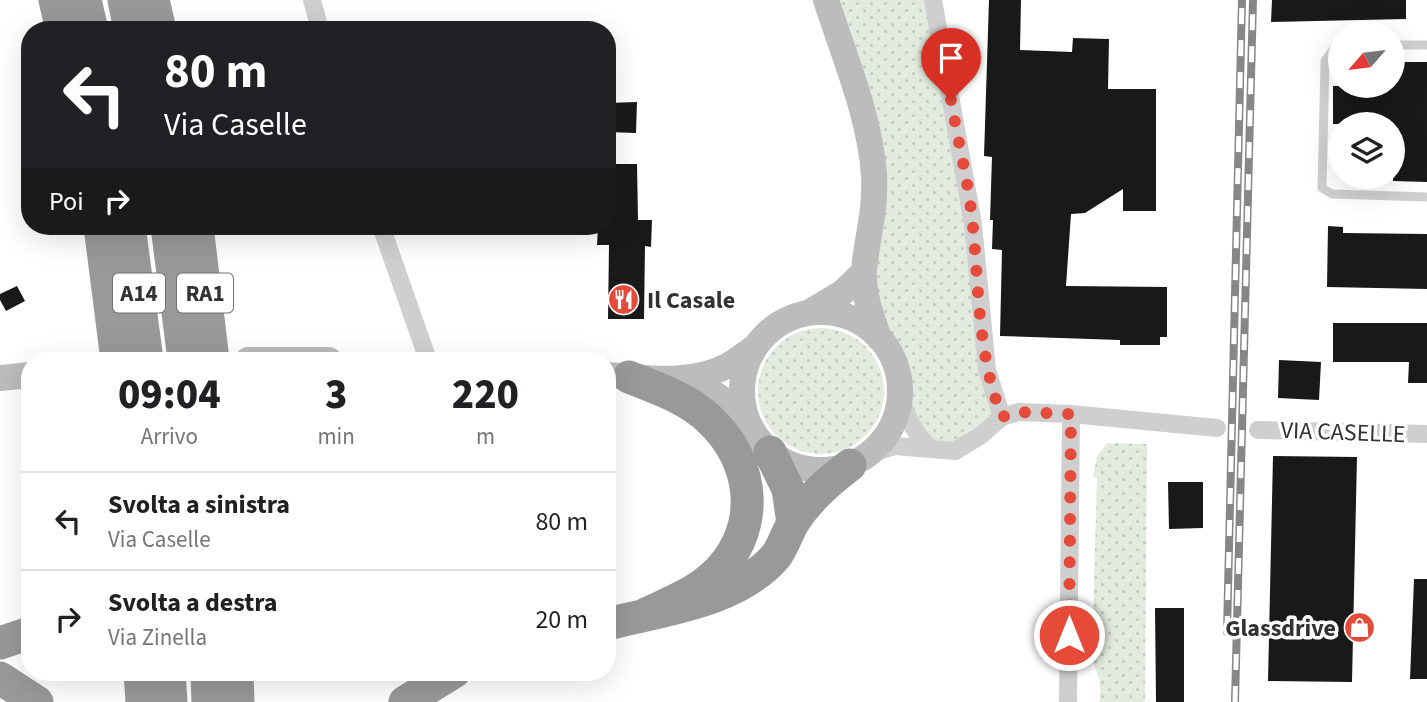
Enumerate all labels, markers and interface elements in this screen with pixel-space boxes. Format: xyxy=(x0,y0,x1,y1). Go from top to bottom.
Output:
north arrow xyxy=(1328,21,1405,98)
map controls xyxy=(1328,21,1405,189)
pin xyxy=(921,28,981,100)
text: 80 m xyxy=(164,37,268,107)
icon: arrive xyxy=(932,39,970,77)
icon: left xyxy=(49,49,140,140)
text: Via Caselle xyxy=(164,102,307,148)
button: layers xyxy=(1328,112,1405,189)
icon: right xyxy=(98,182,136,220)
text: Poi xyxy=(49,183,84,220)
road number: A14 xyxy=(113,274,165,312)
road number: RA1 xyxy=(177,274,233,312)
restaurant icon: Il Casale xyxy=(607,283,641,317)
place label: Il Casale xyxy=(647,283,735,318)
text: 09:04 xyxy=(118,365,221,425)
text: 3 xyxy=(325,365,347,425)
text: 220 xyxy=(452,365,519,425)
street label: VIA CASELLE xyxy=(1280,413,1406,452)
text: Arrivo xyxy=(141,420,198,453)
text: min xyxy=(318,420,355,453)
text: m xyxy=(476,420,495,453)
text: Svolta a sinistra xyxy=(108,486,290,523)
icon: left xyxy=(49,502,87,540)
text: 80 m xyxy=(535,503,588,540)
text: Via Caselle xyxy=(108,523,211,556)
text: Svolta a destra xyxy=(108,584,278,621)
position arrow xyxy=(1032,598,1106,672)
icon: right xyxy=(49,600,87,638)
text: 20 m xyxy=(535,601,588,638)
place label: Glassdrive xyxy=(1225,611,1336,646)
shop icon: Glassdrive xyxy=(1342,611,1376,645)
text: Via Zinella xyxy=(108,621,207,654)

